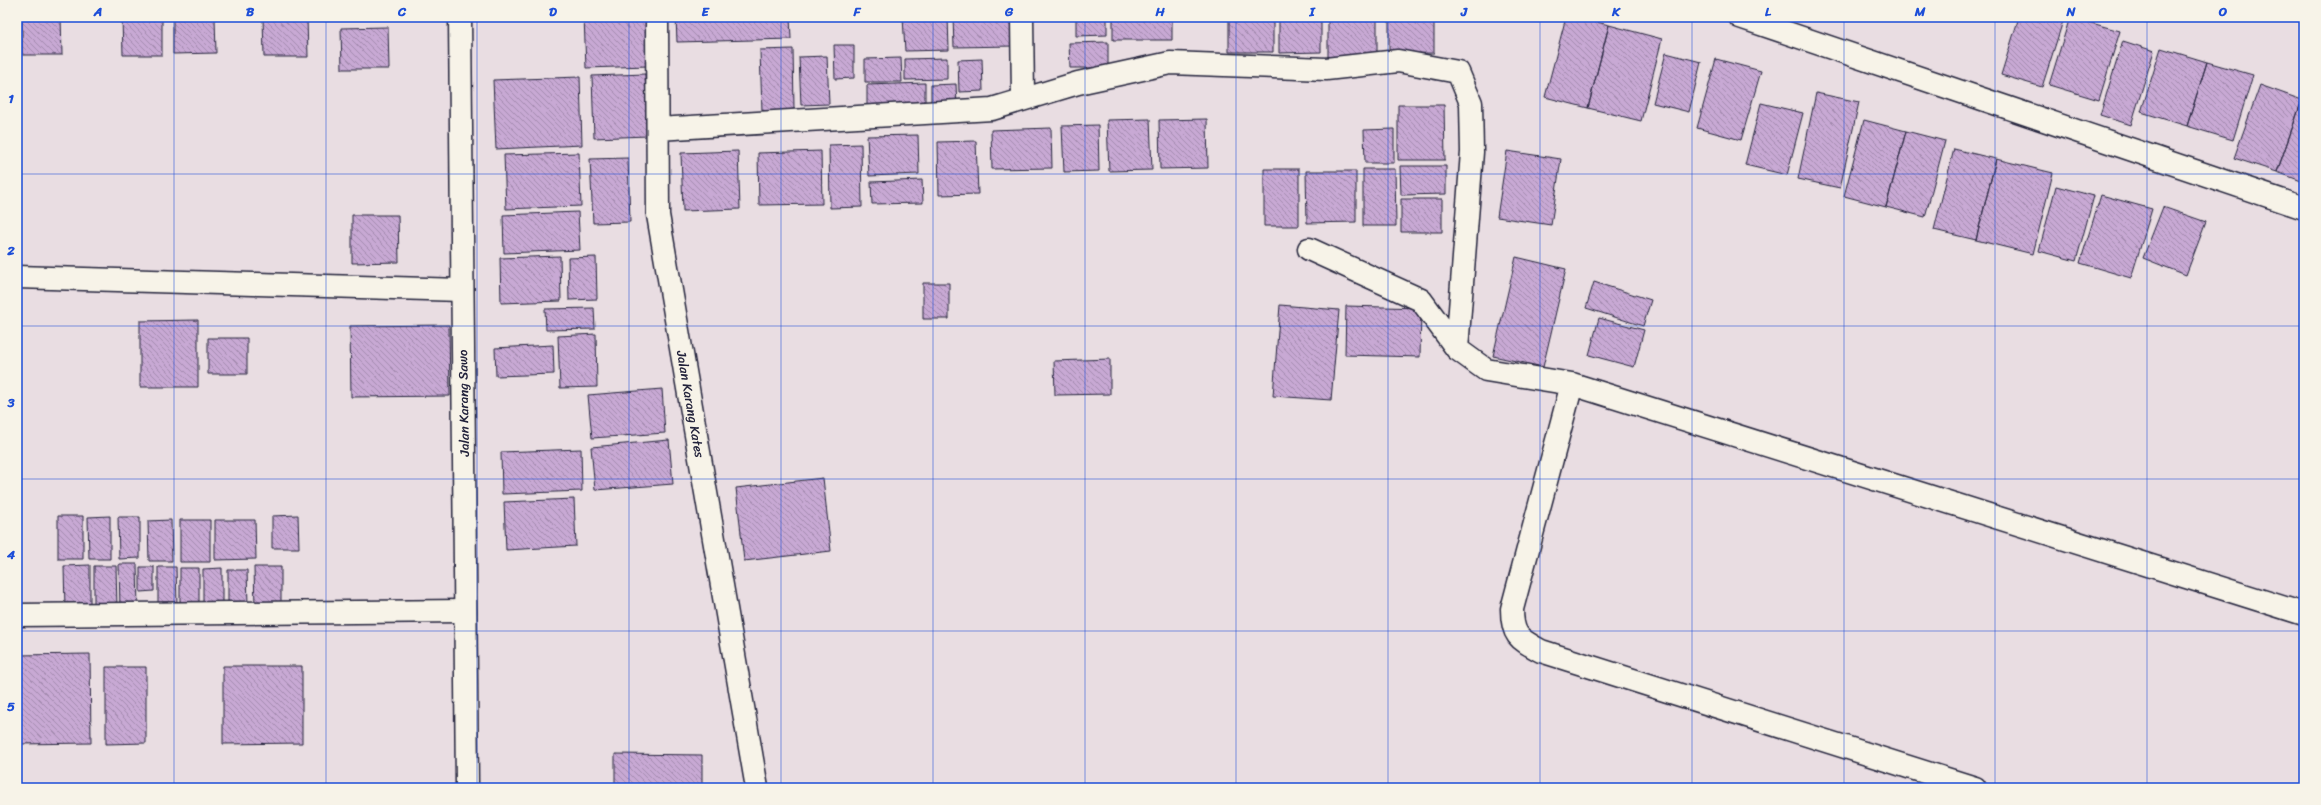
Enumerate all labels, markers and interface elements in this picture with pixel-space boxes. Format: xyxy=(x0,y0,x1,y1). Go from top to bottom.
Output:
text: A xyxy=(93,0,102,23)
text: B xyxy=(246,0,255,23)
text: C xyxy=(397,0,407,23)
text: D xyxy=(549,0,557,23)
text: E xyxy=(701,0,710,23)
text: F xyxy=(852,0,861,23)
text: G xyxy=(1004,0,1014,23)
text: H xyxy=(1154,0,1165,23)
text: I xyxy=(1308,0,1316,23)
text: J xyxy=(1460,0,1468,23)
text: K xyxy=(1611,0,1621,23)
text: L xyxy=(1765,0,1772,23)
text: M xyxy=(1914,0,1926,23)
text: N xyxy=(2065,0,2076,23)
text: O xyxy=(2218,0,2228,23)
text: 1 xyxy=(8,87,14,110)
text: 2 xyxy=(6,239,15,262)
street label: Jalan Karang Kates xyxy=(670,348,711,460)
street label: Jalan Karang Sawo xyxy=(451,349,476,457)
text: 3 xyxy=(6,391,15,414)
text: 4 xyxy=(6,543,16,566)
text: 5 xyxy=(7,695,15,718)

